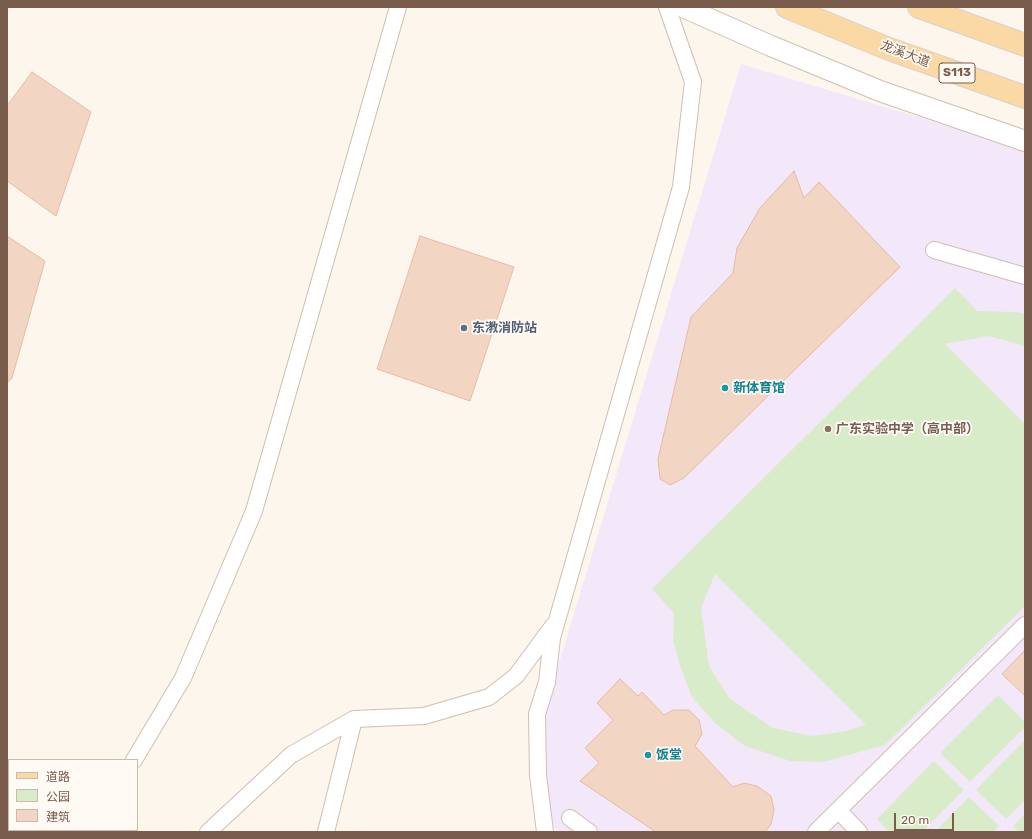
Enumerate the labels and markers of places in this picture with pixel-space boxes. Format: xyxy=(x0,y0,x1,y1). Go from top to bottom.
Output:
place label: 东漖消防站 xyxy=(472,320,537,336)
marker: 东漖消防站 xyxy=(459,323,469,333)
place label: 新体育馆 xyxy=(733,380,785,396)
marker: 新体育馆 xyxy=(720,383,730,393)
place label: 广东实验中学（高中部） xyxy=(836,421,979,437)
marker: 广东实验中学（高中部） xyxy=(823,424,833,434)
place label: 饭堂 xyxy=(656,747,682,763)
marker: 饭堂 xyxy=(643,750,653,760)

